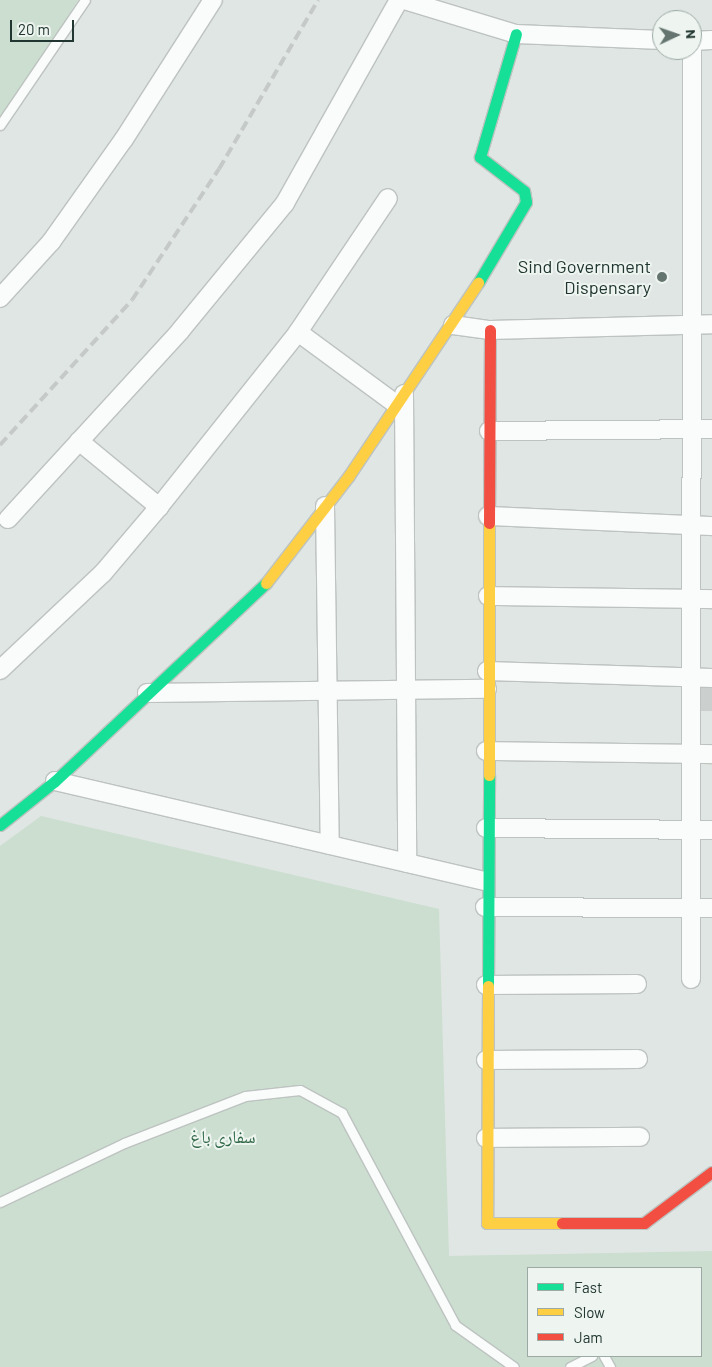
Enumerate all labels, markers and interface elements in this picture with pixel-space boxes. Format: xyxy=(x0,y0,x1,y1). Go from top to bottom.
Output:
scale bar xyxy=(12,10,76,42)
north arrow xyxy=(652,10,702,60)
text: 20 m xyxy=(18,20,50,38)
text: N xyxy=(683,29,700,39)
place label: Sind Government Dispensary xyxy=(518,256,651,298)
marker: Sind Government Dispensary xyxy=(655,270,669,284)
park label: سفاری باغ xyxy=(190,1125,256,1147)
legend xyxy=(527,1267,702,1357)
text: Fast xyxy=(574,1278,602,1296)
text: Slow xyxy=(574,1303,605,1321)
text: Jam xyxy=(574,1328,603,1346)

